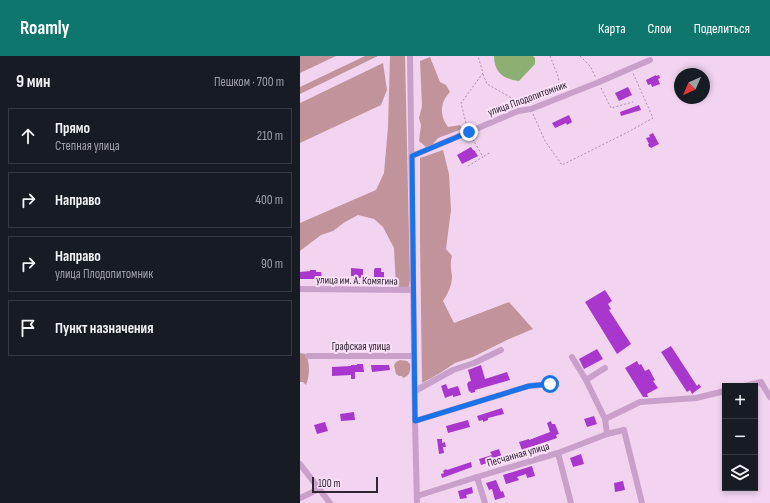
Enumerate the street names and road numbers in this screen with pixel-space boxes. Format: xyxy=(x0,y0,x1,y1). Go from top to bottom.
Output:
street label: улица Плодопитомник xyxy=(486,78,569,119)
street label: улица им. А. Комягина xyxy=(316,273,398,288)
street label: Графская улица xyxy=(332,340,390,353)
street label: Песчанная улица xyxy=(485,439,551,470)

